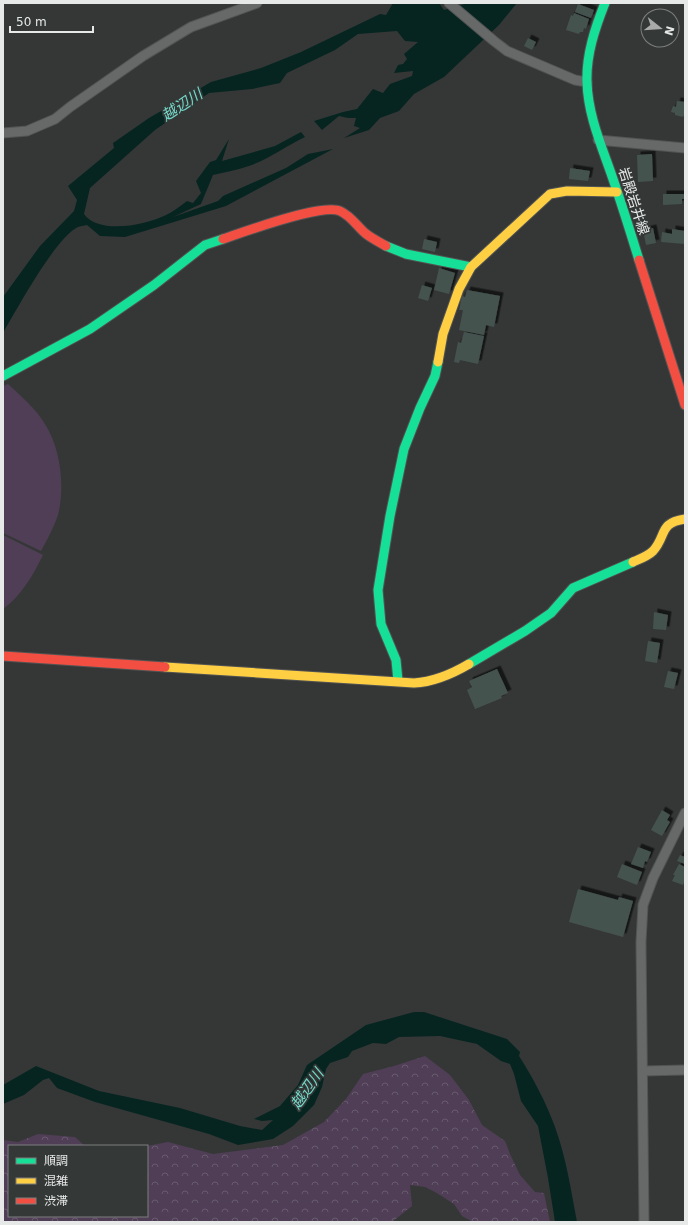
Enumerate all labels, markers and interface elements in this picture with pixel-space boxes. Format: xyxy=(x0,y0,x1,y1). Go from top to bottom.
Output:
scale bar xyxy=(10,8,93,34)
north arrow xyxy=(640,8,680,48)
text: 50 m xyxy=(16,15,47,29)
text: N xyxy=(662,24,677,37)
water label: 越辺川 xyxy=(158,84,207,125)
street label: 岩殿岩井線 xyxy=(616,165,652,237)
water label: 越辺川 xyxy=(287,1064,328,1113)
legend xyxy=(8,1145,148,1217)
text: 順調 xyxy=(44,1154,68,1168)
text: 混雑 xyxy=(44,1174,68,1188)
text: 渋滞 xyxy=(44,1194,68,1208)

